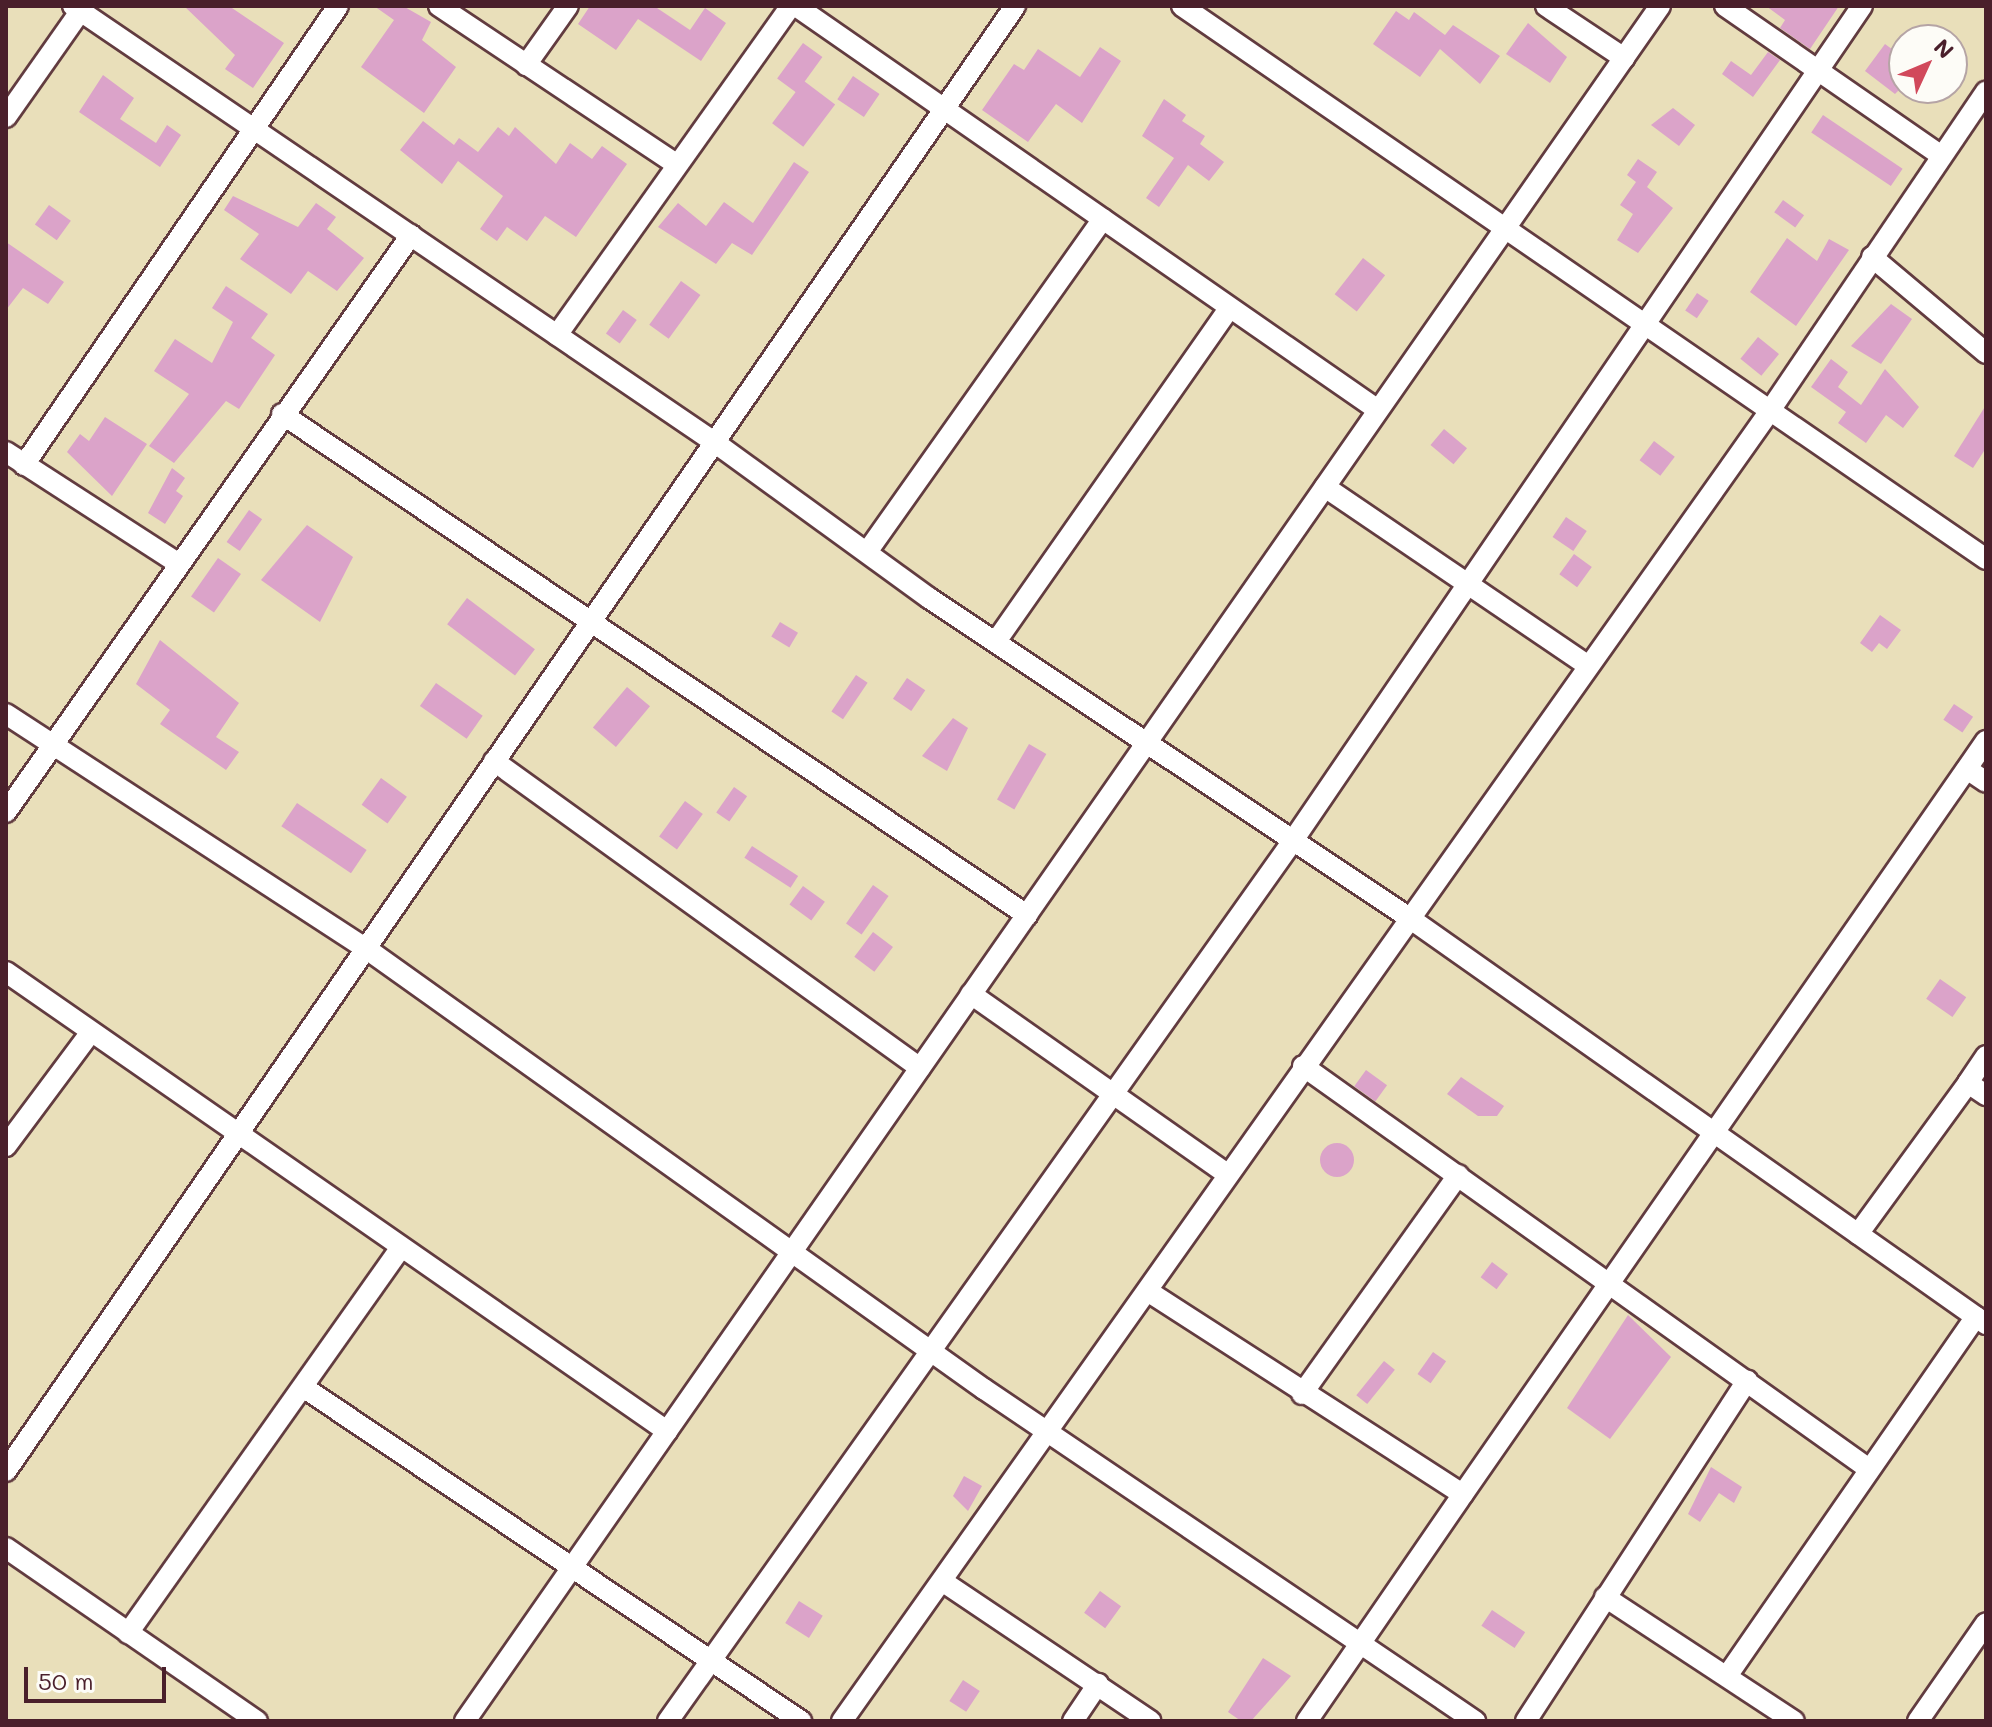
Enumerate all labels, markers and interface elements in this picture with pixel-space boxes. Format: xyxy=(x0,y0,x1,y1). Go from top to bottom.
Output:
north arrow xyxy=(1888,24,1968,104)
text: N xyxy=(1928,32,1960,64)
scale bar xyxy=(28,1651,170,1701)
text: 50 m xyxy=(38,1665,94,1696)

